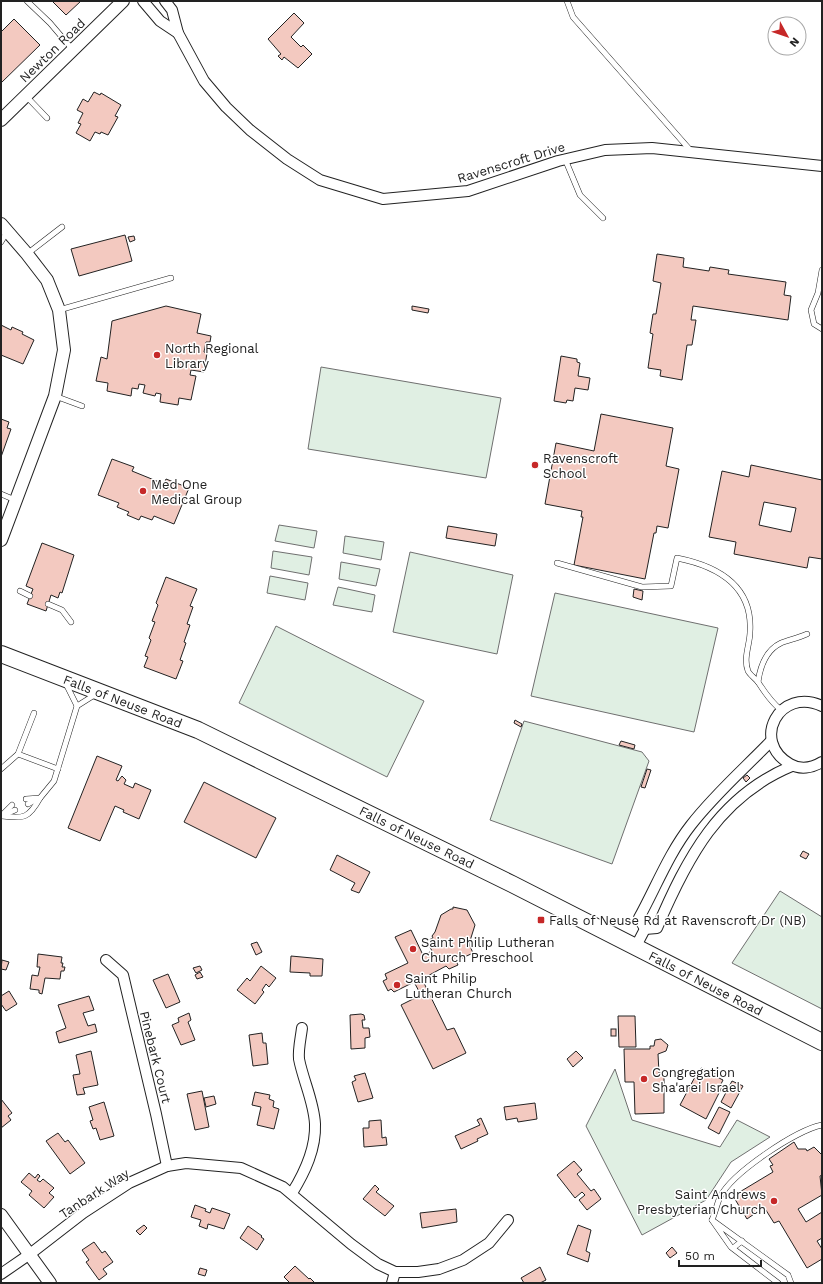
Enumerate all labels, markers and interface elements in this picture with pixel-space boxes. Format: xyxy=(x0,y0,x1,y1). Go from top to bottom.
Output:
street label: Newton Road xyxy=(17,15,88,85)
north arrow xyxy=(767,16,807,56)
text: N xyxy=(787,35,802,49)
street label: Ravenscroft Drive xyxy=(456,139,567,186)
place label: North Regional Library xyxy=(165,341,259,371)
marker: North Regional Library xyxy=(152,350,162,360)
place label: Ravenscroft School xyxy=(543,451,618,481)
marker: Ravenscroft School xyxy=(530,460,540,470)
place label: Med One Medical Group xyxy=(151,477,242,507)
marker: Med One Medical Group xyxy=(138,486,148,496)
street label: Falls of Neuse Road xyxy=(61,672,184,731)
street label: Falls of Neuse Road xyxy=(357,803,477,872)
place label: Falls of Neuse Rd at Ravenscroft Dr (NB) xyxy=(549,913,806,928)
marker: Falls of Neuse Rd at Ravenscroft Dr (NB) xyxy=(536,915,546,925)
place label: Saint Philip Lutheran Church Preschool xyxy=(421,935,554,965)
marker: Saint Philip Lutheran Church Preschool xyxy=(408,944,418,954)
street label: Falls of Neuse Road xyxy=(646,948,765,1019)
place label: Saint Philip Lutheran Church xyxy=(405,971,512,1001)
marker: Saint Philip Lutheran Church xyxy=(392,980,402,990)
street label: Pinebark Court xyxy=(137,1010,174,1105)
place label: Congregation Sha'arei Israel xyxy=(652,1065,740,1095)
marker: Congregation Sha'arei Israel xyxy=(639,1074,649,1084)
street label: Tanbark Way xyxy=(57,1165,132,1221)
place label: Saint Andrews Presbyterian Church xyxy=(637,1187,766,1217)
marker: Saint Andrews Presbyterian Church xyxy=(769,1196,779,1206)
scale bar xyxy=(679,1242,761,1268)
text: 50 m xyxy=(685,1249,715,1263)

